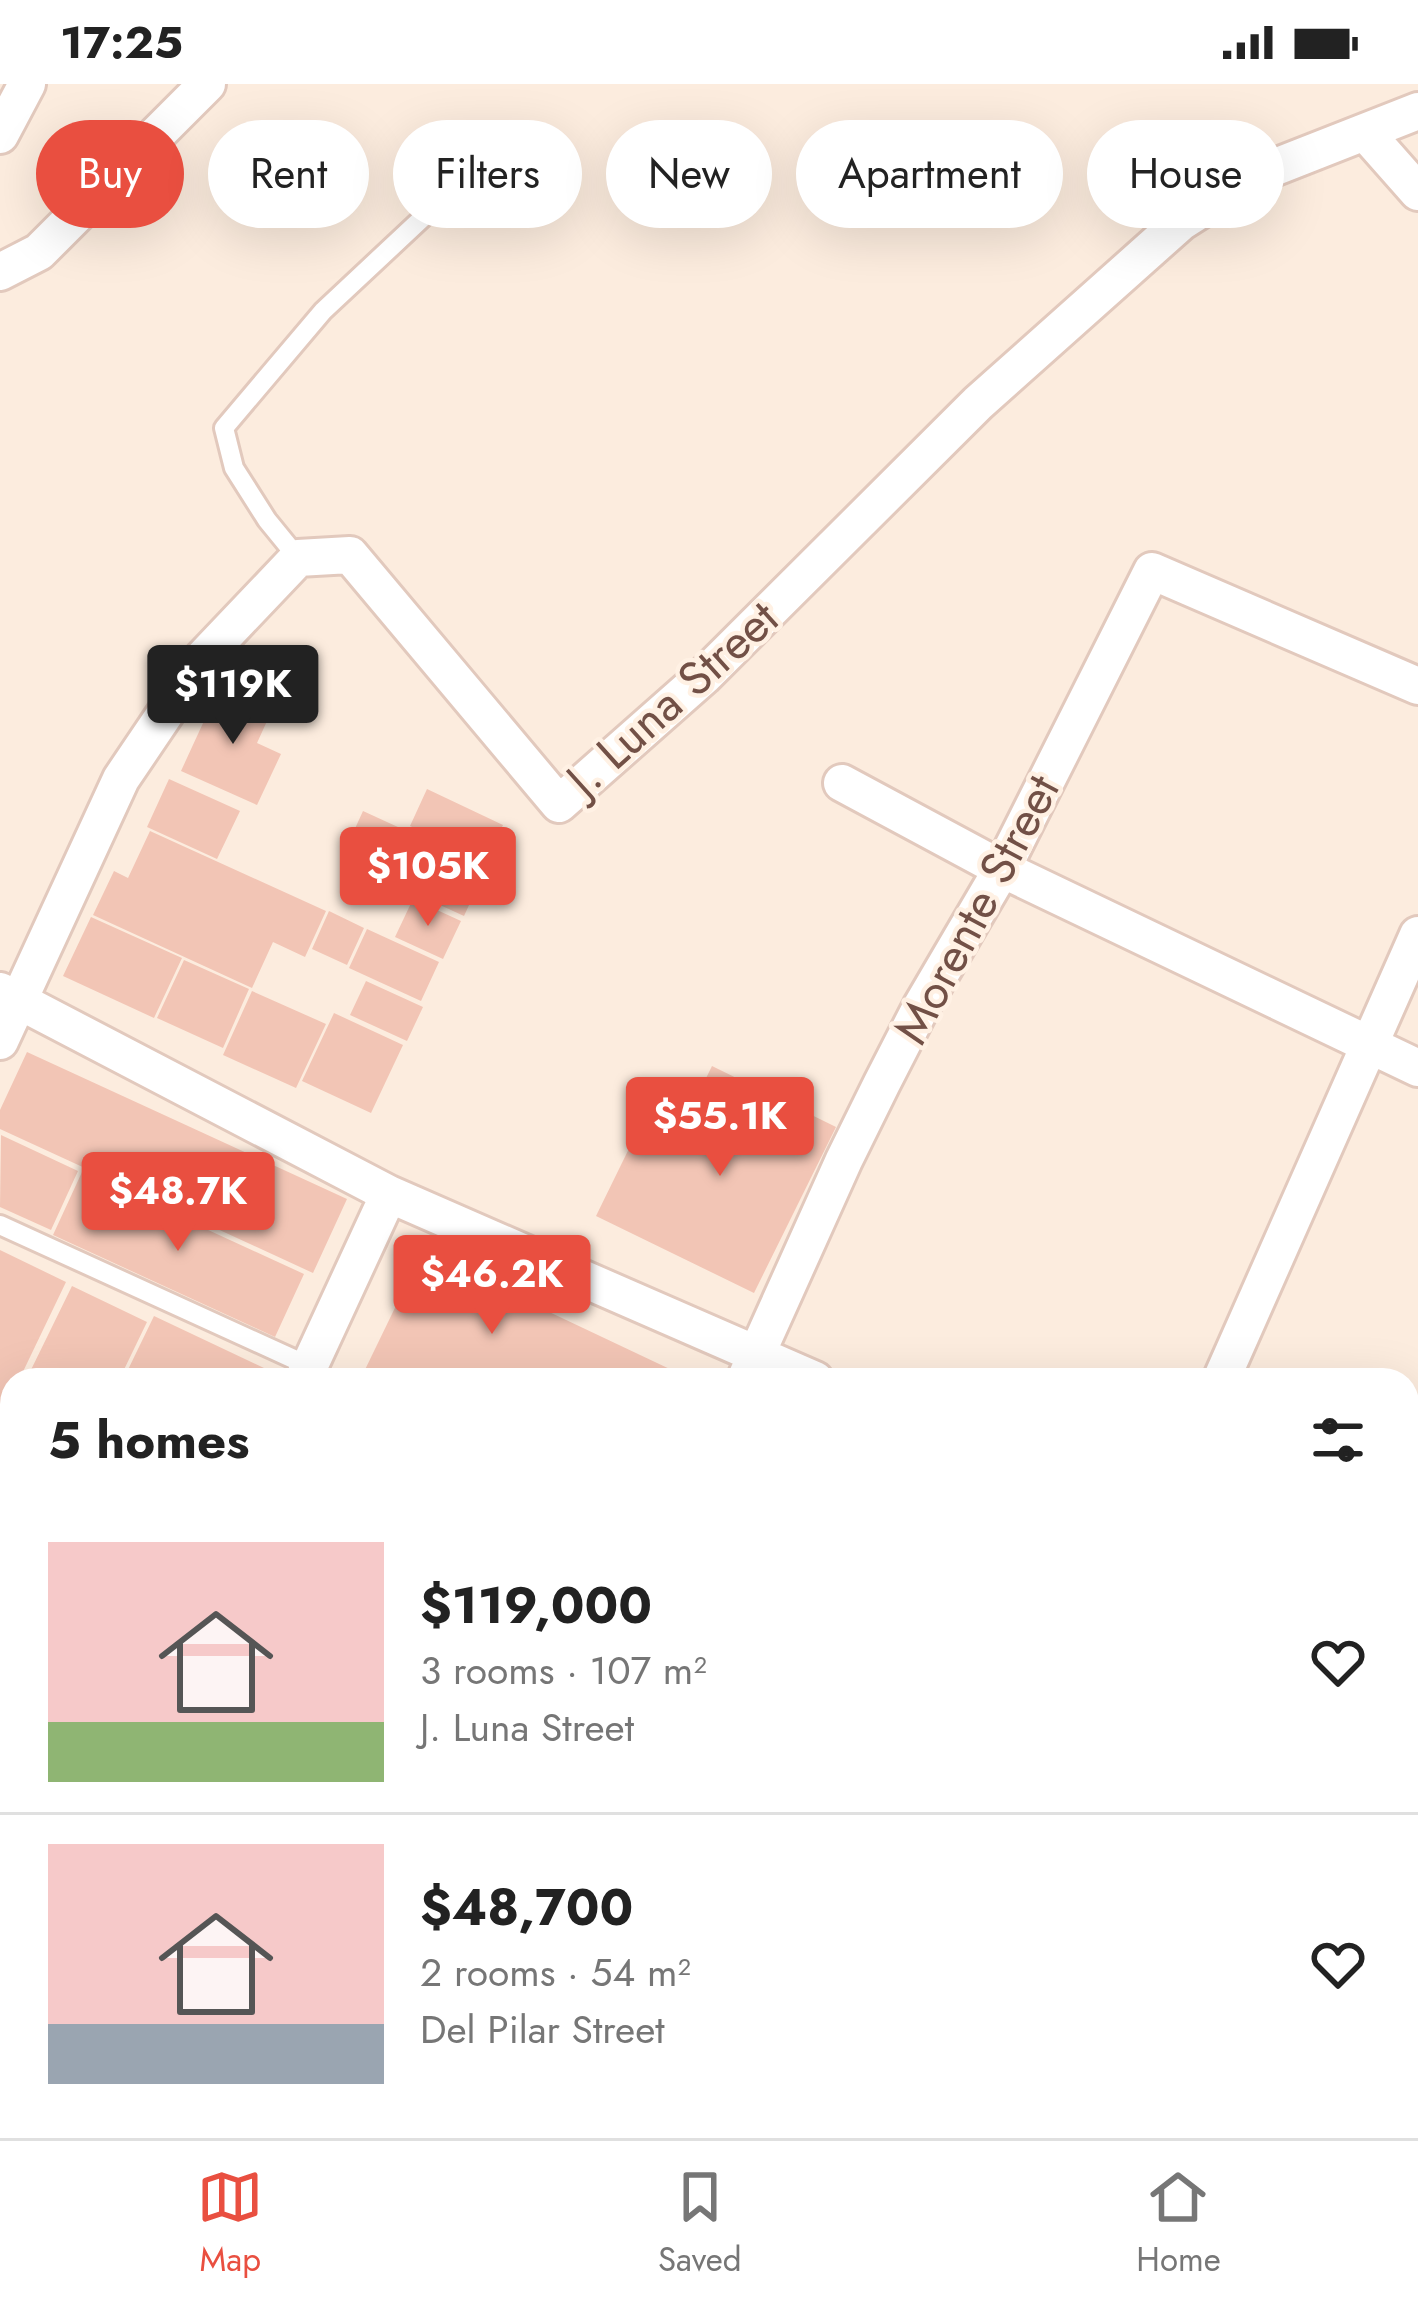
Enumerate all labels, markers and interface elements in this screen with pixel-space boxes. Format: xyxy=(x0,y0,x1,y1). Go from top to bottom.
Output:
text: 17:25 xyxy=(60,10,183,75)
chip: Buy xyxy=(36,120,184,228)
chip: Rent xyxy=(208,120,369,228)
chip: Filters xyxy=(393,120,582,228)
chip: New xyxy=(606,120,772,228)
chip: Apartment xyxy=(796,120,1063,228)
chip: House xyxy=(1087,120,1284,228)
street label: J. Luna Street xyxy=(547,584,794,816)
pin: $119K xyxy=(149,645,317,747)
text: $119K xyxy=(174,655,292,712)
street label: Morente Street xyxy=(877,762,1077,1056)
pin: $105K xyxy=(344,827,512,929)
text: $105K xyxy=(367,837,489,894)
pin: $55.1K xyxy=(622,1077,818,1179)
text: $55.1K xyxy=(653,1087,787,1144)
pin: $48.7K xyxy=(80,1152,276,1254)
text: $48.7K xyxy=(109,1162,247,1219)
pin: $46.2K xyxy=(394,1235,590,1337)
text: $46.2K xyxy=(421,1245,563,1302)
text: 5 homes xyxy=(48,1403,250,1477)
icon: filters xyxy=(1305,1407,1371,1473)
text: $119,000 xyxy=(420,1568,652,1642)
icon: home xyxy=(144,1590,288,1734)
icon: heart xyxy=(1305,1629,1371,1695)
text: 3 rooms · 107 m² xyxy=(420,1642,707,1699)
text: J. Luna Street xyxy=(420,1699,634,1756)
text: $48,700 xyxy=(420,1870,633,1944)
icon: home xyxy=(144,1892,288,2036)
icon: heart xyxy=(1305,1931,1371,1997)
text: 2 rooms · 54 m² xyxy=(420,1944,691,2001)
text: Del Pilar Street xyxy=(420,2001,665,2058)
tab: Map xyxy=(197,2164,263,2283)
tab: Saved xyxy=(658,2164,742,2283)
tab: Home xyxy=(1136,2164,1221,2283)

